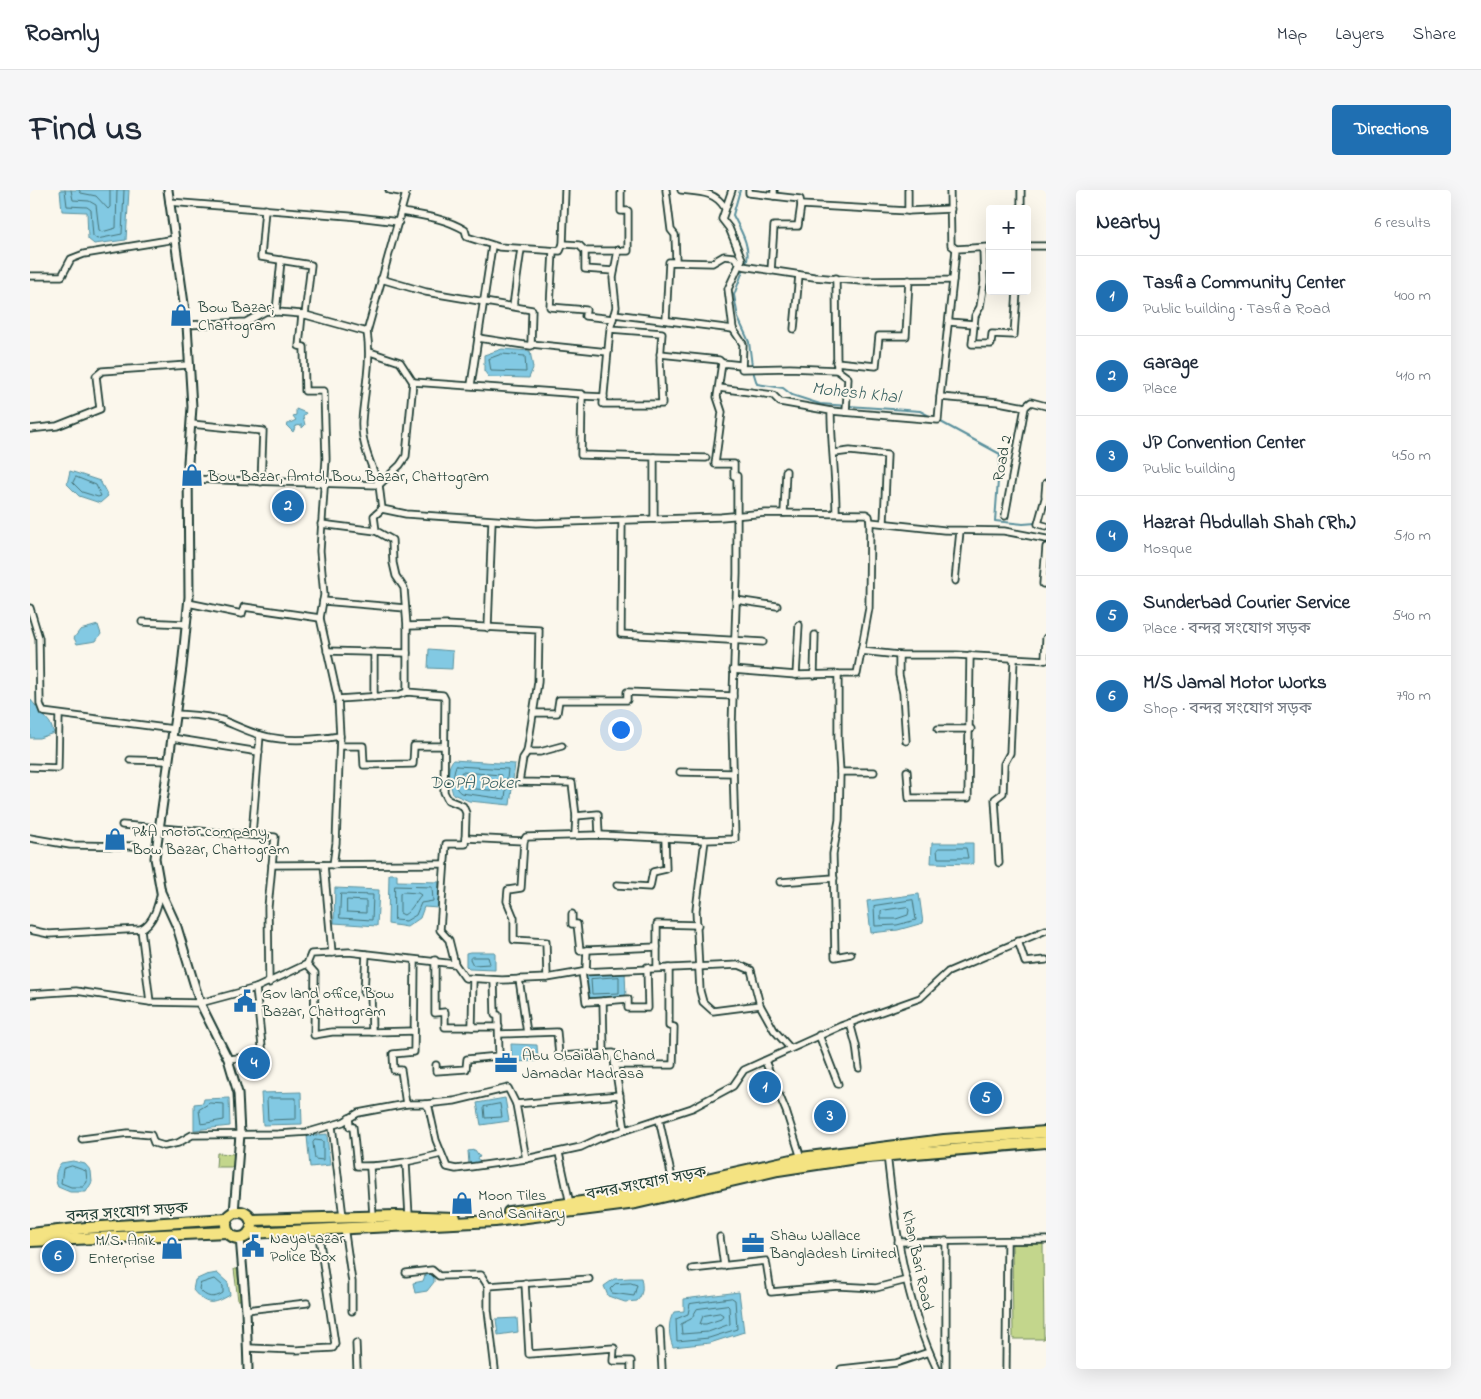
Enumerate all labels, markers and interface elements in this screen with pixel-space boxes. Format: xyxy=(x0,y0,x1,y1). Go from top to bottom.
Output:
text: Roamly xyxy=(25,17,100,52)
text: Map xyxy=(1277,22,1307,48)
text: Layers xyxy=(1335,22,1385,48)
text: Share xyxy=(1413,22,1456,48)
text: Find us xyxy=(30,105,142,156)
button: Directions xyxy=(1332,105,1451,155)
map controls xyxy=(986,205,1031,295)
button: + xyxy=(986,205,1031,250)
text: Nearby xyxy=(1096,208,1160,238)
text: 6 results xyxy=(1374,211,1431,235)
button: − xyxy=(986,250,1031,295)
text: Tasfia Community Center xyxy=(1143,270,1345,297)
text: 1 xyxy=(1109,284,1115,308)
text: 400 m xyxy=(1394,284,1431,308)
place label: Bow Bazar, Chattogram xyxy=(197,296,275,338)
text: Public building · Tasfia Road xyxy=(1143,297,1330,321)
shop icon: Bow Bazar, Chattogram xyxy=(168,302,194,328)
text: Garage xyxy=(1143,350,1198,377)
text: 2 xyxy=(1108,364,1116,388)
text: 410 m xyxy=(1396,364,1431,388)
water label: Mohesh Khal xyxy=(810,376,903,412)
text: Place xyxy=(1143,377,1177,401)
text: JP Convention Center xyxy=(1143,430,1305,457)
street label: Road 2 xyxy=(987,433,1019,484)
text: 3 xyxy=(1109,444,1115,468)
text: 450 m xyxy=(1392,444,1431,468)
text: Public building xyxy=(1143,457,1235,481)
shop icon: Bou Bazar, Amtol, Bow Bazar, Chattogram xyxy=(179,462,205,488)
place label: Bou Bazar, Amtol, Bow Bazar, Chattogram xyxy=(207,465,489,489)
pin: 2 xyxy=(272,487,304,525)
text: Hazrat Abdullah Shah (Rh.) xyxy=(1143,510,1355,537)
text: 4 xyxy=(1109,524,1115,548)
text: 510 m xyxy=(1393,524,1431,548)
text: Mosque xyxy=(1143,537,1192,561)
text: Sunderbad Courier Service xyxy=(1143,590,1350,617)
text: 5 xyxy=(1107,604,1117,628)
text: 540 m xyxy=(1392,604,1431,628)
text: Place · বন্দর সংযোগ সড়ক xyxy=(1143,617,1311,641)
text: M/S Jamal Motor Works xyxy=(1143,670,1327,697)
text: 6 xyxy=(1108,684,1116,708)
text: 790 m xyxy=(1396,684,1431,708)
text: Shop · বন্দর সংযোগ সড়ক xyxy=(1143,697,1312,721)
your location xyxy=(608,717,634,743)
water label: DOPA Poker xyxy=(429,771,521,797)
place label: P&A motor company, Bow Bazar, Chattogram xyxy=(131,820,289,862)
shop icon: P&A motor company, Bow Bazar, Chattogram xyxy=(102,826,128,852)
place label: Gov land office, Bow Bazar, Chattogram xyxy=(261,982,394,1024)
public building icon: Gov land office, Bow Bazar, Chattogram xyxy=(232,988,258,1014)
pin: 4 xyxy=(238,1044,270,1082)
place label: Abu Obaidah Chand Jamadar Madrasa xyxy=(522,1044,655,1086)
office icon: Abu Obaidah Chand Jamadar Madrasa xyxy=(493,1050,519,1076)
pin: 1 xyxy=(749,1068,781,1106)
pin: 5 xyxy=(970,1079,1002,1117)
pin: 3 xyxy=(814,1097,846,1135)
street label: বন্দর সংযোগ সড়ক xyxy=(583,1160,710,1208)
place label: Moon Tiles and Sanitary xyxy=(478,1184,565,1226)
shop icon: Moon Tiles and Sanitary xyxy=(449,1190,475,1216)
street label: বন্দর সংযোগ সড়ক xyxy=(64,1197,190,1229)
street label: Khan Bari Road xyxy=(895,1208,939,1313)
place label: Shaw Wallace Bangladesh Limited xyxy=(769,1224,897,1266)
place label: Nayabazar Police Box xyxy=(270,1227,344,1269)
place label: M/S. Anik Enterprise xyxy=(88,1229,156,1271)
office icon: Shaw Wallace Bangladesh Limited xyxy=(740,1230,766,1256)
public building icon: Nayabazar Police Box xyxy=(240,1233,266,1259)
shop icon: M/S. Anik Enterprise xyxy=(159,1235,185,1261)
pin: 6 xyxy=(42,1237,74,1275)

